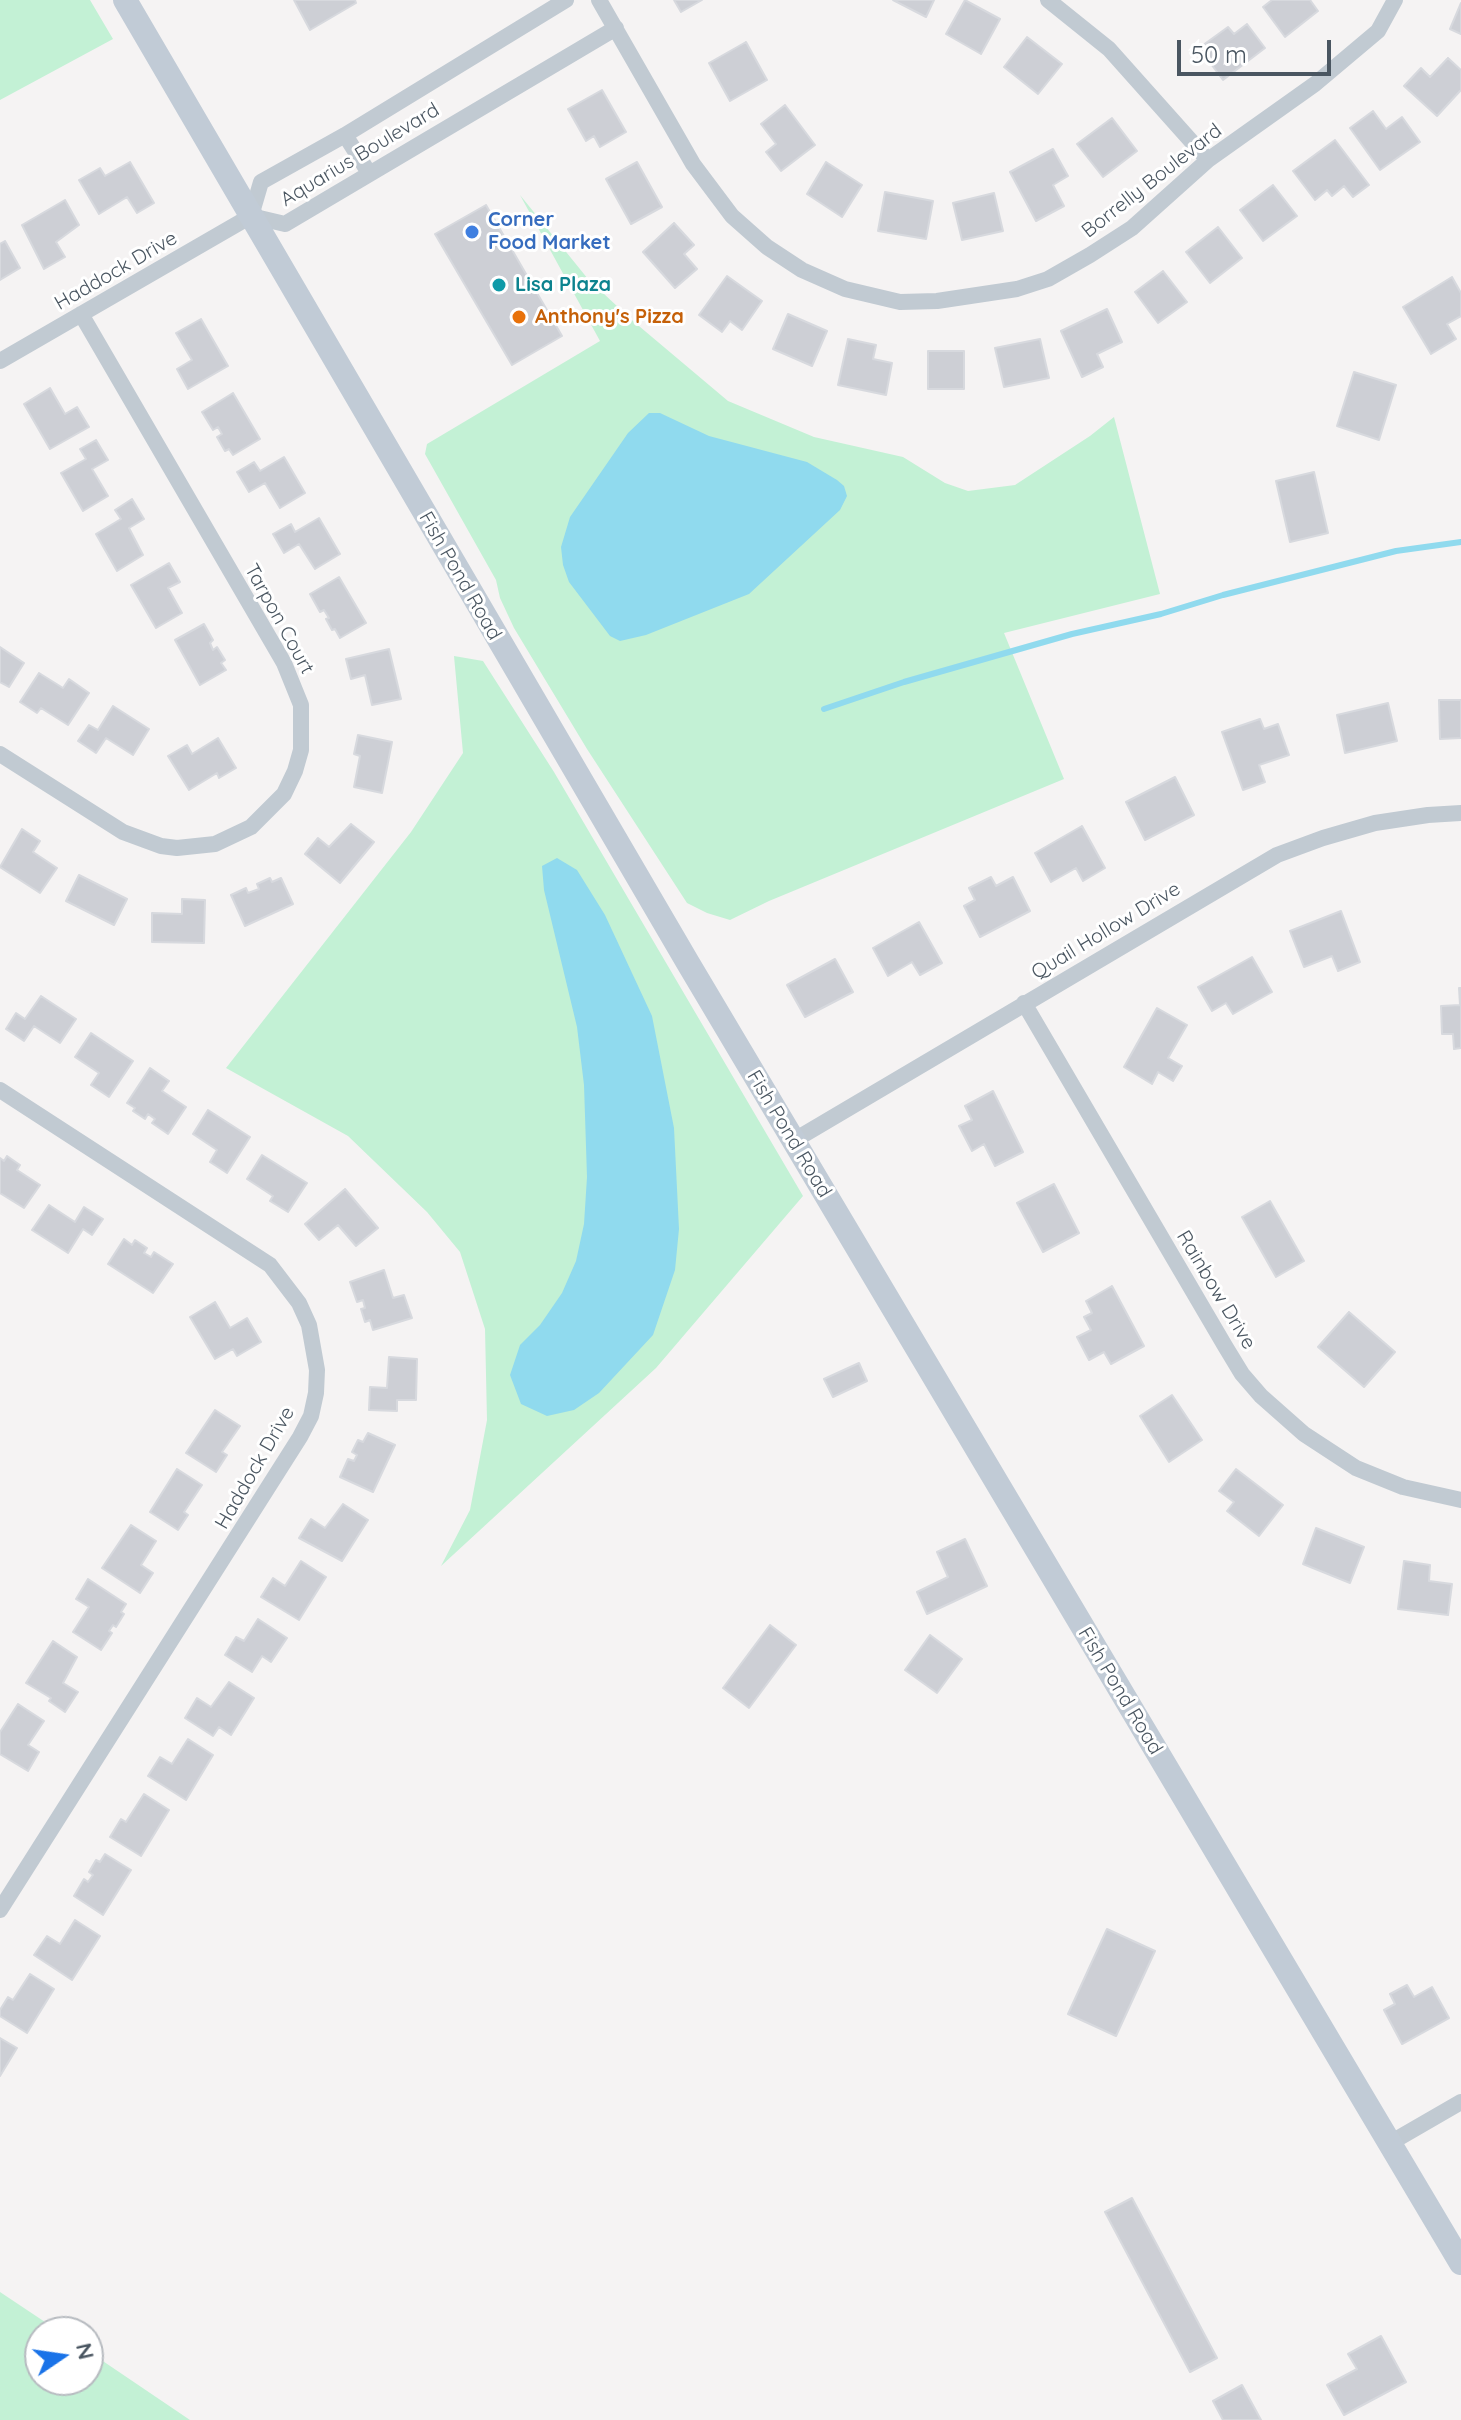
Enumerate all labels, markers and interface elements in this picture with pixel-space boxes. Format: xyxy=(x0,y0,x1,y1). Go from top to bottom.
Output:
scale bar xyxy=(1181,24,1335,74)
text: 50 m xyxy=(1191,39,1247,69)
street label: Aquarius Boulevard xyxy=(276,98,444,212)
street label: Borrelly Boulevard xyxy=(1077,119,1227,243)
place label: Corner Food Market xyxy=(488,208,611,255)
marker: Corner Food Market xyxy=(463,223,481,241)
street label: Haddock Drive xyxy=(50,226,182,316)
place label: Lisa Plaza xyxy=(515,273,611,297)
marker: Lisa Plaza xyxy=(490,276,508,294)
place label: Anthony's Pizza xyxy=(535,305,684,329)
marker: Anthony's Pizza xyxy=(510,308,528,326)
street label: Fish Pond Road xyxy=(414,507,506,645)
street label: Tarpon Court xyxy=(239,560,319,678)
street label: Quail Hollow Drive xyxy=(1027,877,1185,985)
street label: Fish Pond Road xyxy=(742,1066,836,1202)
street label: Rainbow Drive xyxy=(1171,1226,1261,1354)
street label: Haddock Drive xyxy=(210,1402,300,1534)
street label: Fish Pond Road xyxy=(1073,1623,1167,1759)
north arrow xyxy=(24,2316,104,2396)
text: N xyxy=(70,2340,101,2362)

